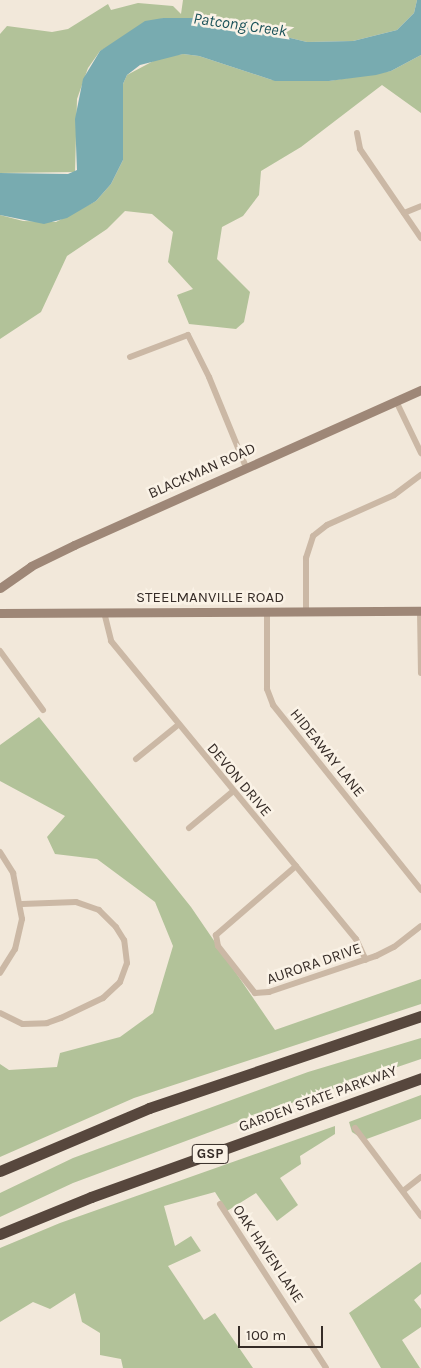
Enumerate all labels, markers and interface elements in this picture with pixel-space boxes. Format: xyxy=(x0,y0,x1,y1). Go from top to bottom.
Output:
water label: Patcong Creek xyxy=(192,9,288,41)
street label: BLACKMAN ROAD xyxy=(145,439,259,503)
street label: STEELMANVILLE ROAD xyxy=(136,589,284,607)
street label: HIDEAWAY LANE xyxy=(286,705,368,801)
street label: DEVON DRIVE xyxy=(203,740,275,820)
street label: AURORA DRIVE xyxy=(264,939,364,989)
street label: GARDEN STATE PARKWAY xyxy=(236,1062,400,1136)
road number: GSP xyxy=(191,1142,229,1166)
street label: OAK HAVEN LANE xyxy=(229,1202,307,1306)
scale bar xyxy=(241,1316,326,1348)
text: 100 m xyxy=(246,1326,286,1344)

